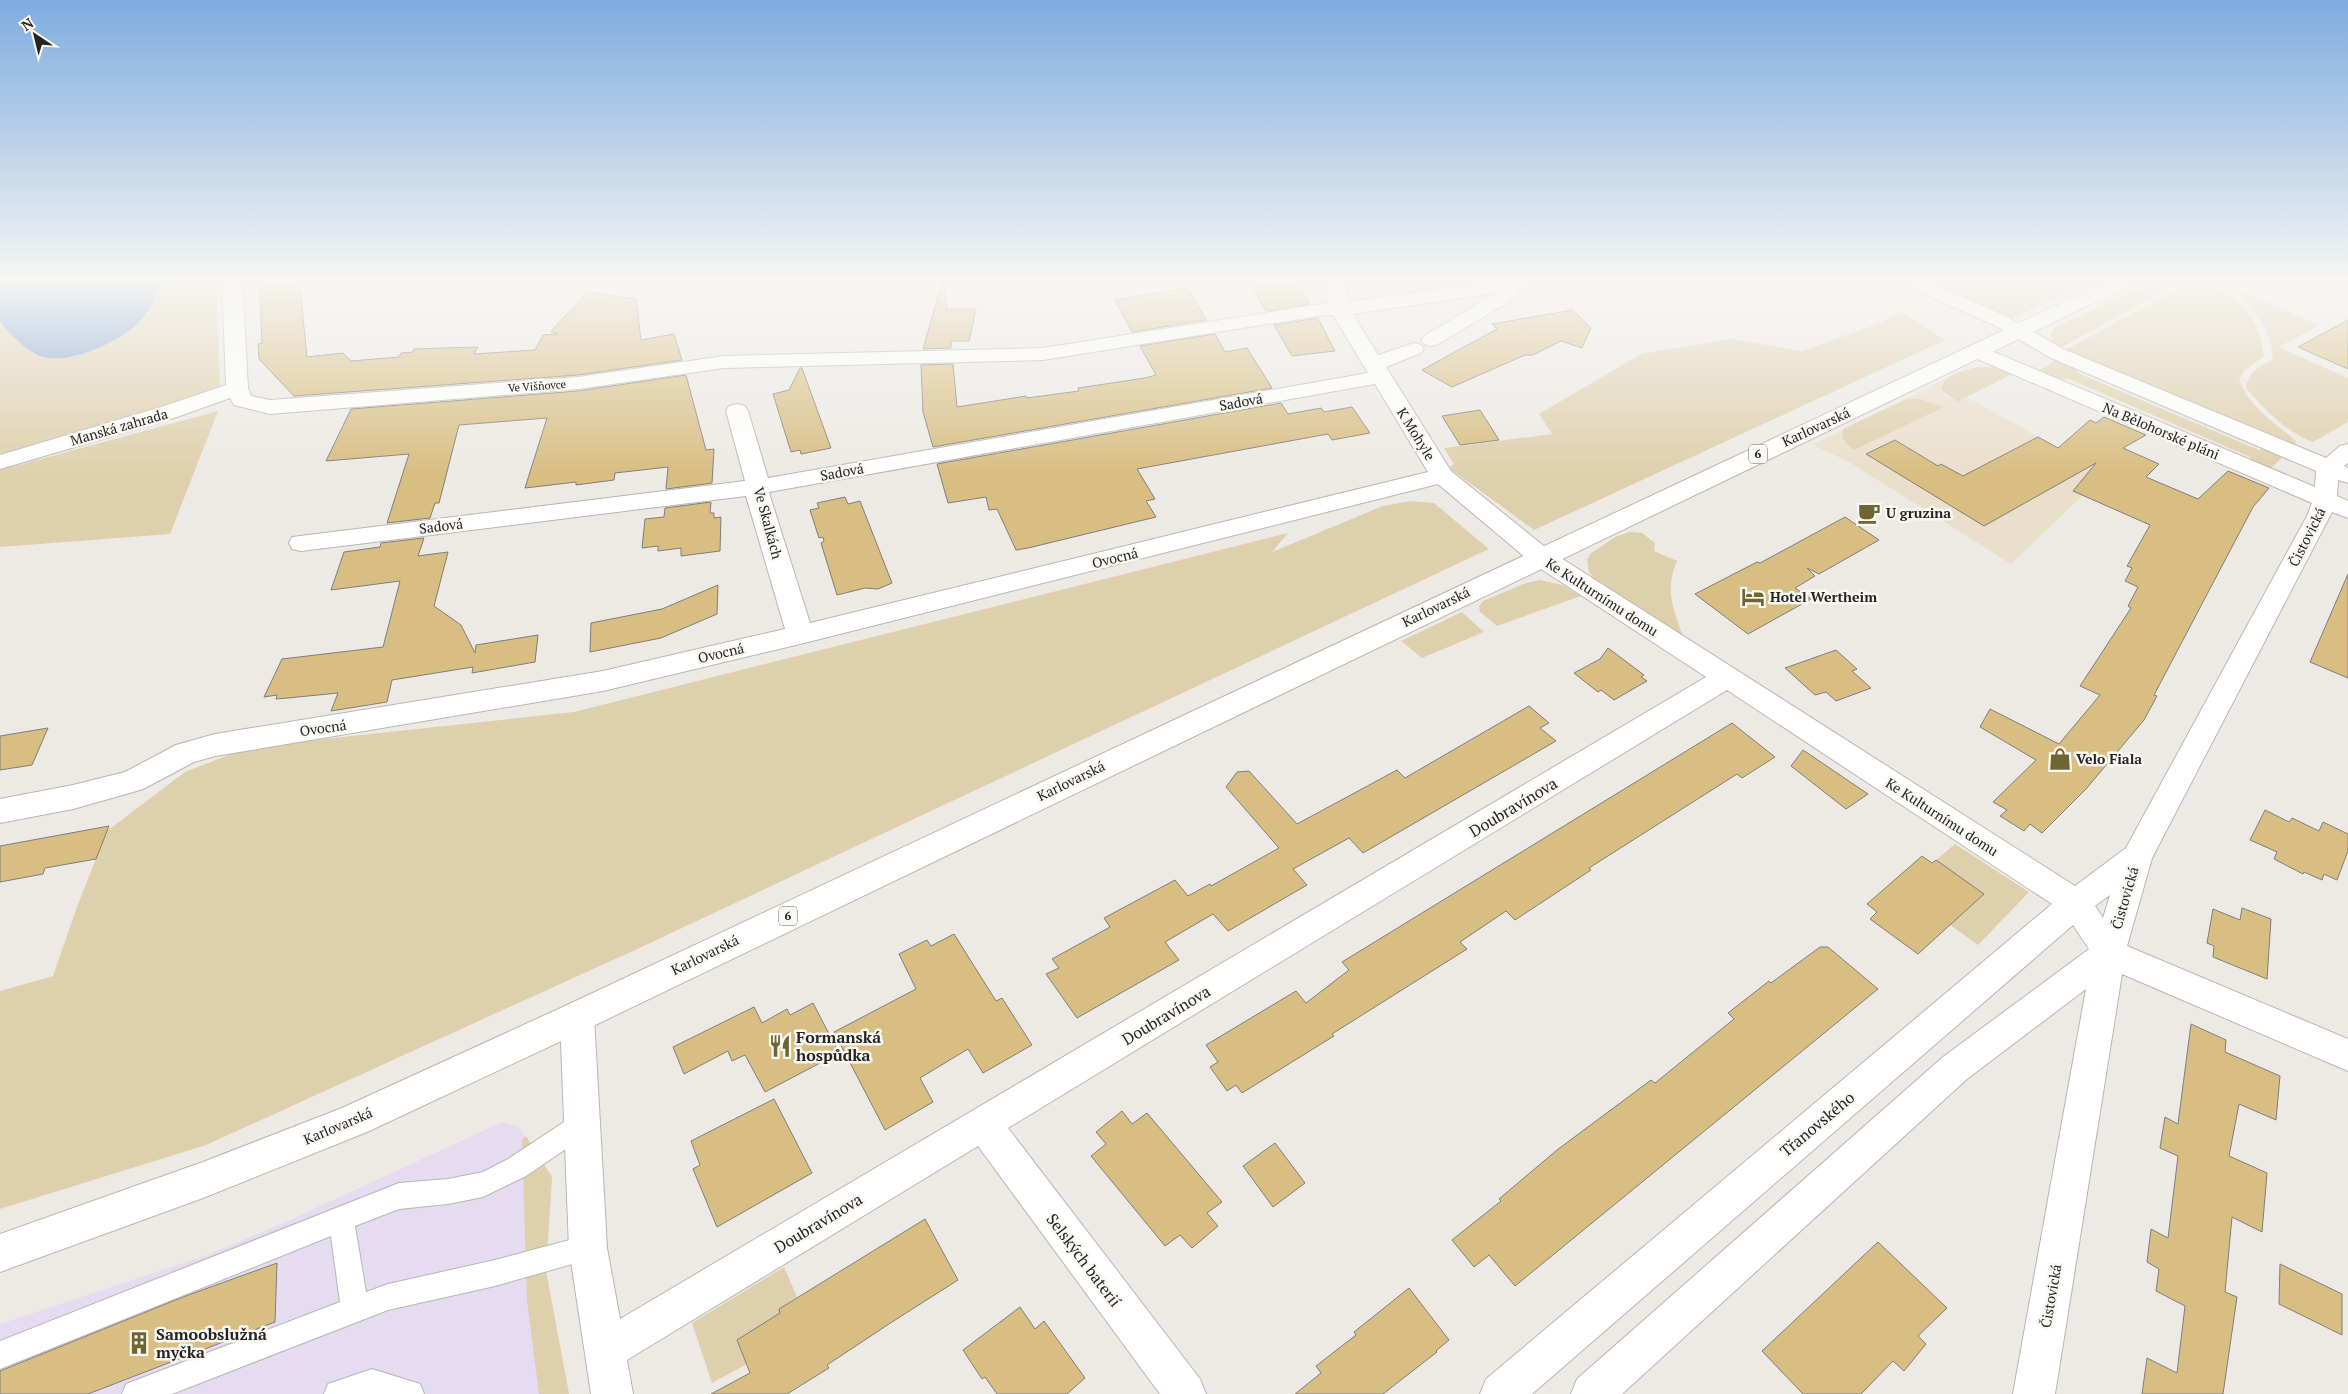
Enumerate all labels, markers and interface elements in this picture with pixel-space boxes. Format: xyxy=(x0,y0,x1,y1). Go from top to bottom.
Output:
north arrow xyxy=(10,10,60,60)
text: N xyxy=(17,13,37,35)
street label: Ve Višňovce xyxy=(507,377,567,395)
street label: Sadová xyxy=(1218,388,1264,415)
street label: Na Bělohorské pláni xyxy=(2100,397,2222,464)
street label: Karlovarská xyxy=(1779,402,1853,451)
street label: Manská zahrada xyxy=(68,404,170,450)
street label: K Mohyle xyxy=(1393,404,1440,464)
road number: 6 xyxy=(1749,444,1767,464)
street label: Sadová xyxy=(819,458,865,485)
street label: Ve Skalkách xyxy=(750,485,787,561)
cafe icon: U gruzina xyxy=(1856,500,1882,526)
place label: U gruzina xyxy=(1886,503,1951,522)
street label: Čistovická xyxy=(2284,504,2330,570)
street label: Sadová xyxy=(418,513,464,538)
street label: Ovocná xyxy=(1090,543,1140,572)
street label: Ke Kulturnímu domu xyxy=(1542,553,1662,640)
street label: Karlovarská xyxy=(1399,582,1473,631)
hotel icon: Hotel Wertheim xyxy=(1740,584,1766,610)
place label: Hotel Wertheim xyxy=(1770,587,1877,606)
street label: Ovocná xyxy=(696,638,746,667)
street label: Ovocná xyxy=(298,715,347,740)
shop icon: Velo Fiala xyxy=(2047,746,2073,772)
place label: Velo Fiala xyxy=(2076,749,2142,768)
street label: Karlovarská xyxy=(1034,756,1108,805)
street label: Doubravínova xyxy=(1465,772,1561,842)
street label: Ke Kulturnímu domu xyxy=(1882,773,2002,860)
street label: Čistovická xyxy=(2107,864,2142,931)
road number: 6 xyxy=(779,906,797,926)
street label: Karlovarská xyxy=(668,930,742,979)
street label: Doubravínova xyxy=(1118,980,1214,1050)
place label: Formanská hospůdka xyxy=(796,1026,881,1066)
restaurant icon: Formanská hospůdka xyxy=(767,1033,793,1059)
street label: Třanovského xyxy=(1775,1086,1859,1162)
street label: Karlovarská xyxy=(300,1103,375,1149)
street label: Doubravínova xyxy=(770,1188,866,1258)
street label: Selských baterií xyxy=(1042,1209,1127,1311)
street label: Čistovická xyxy=(2036,1263,2065,1329)
place label: Samoobslužná myčka xyxy=(156,1323,267,1363)
building icon: Samoobslužná myčka xyxy=(126,1330,152,1356)

